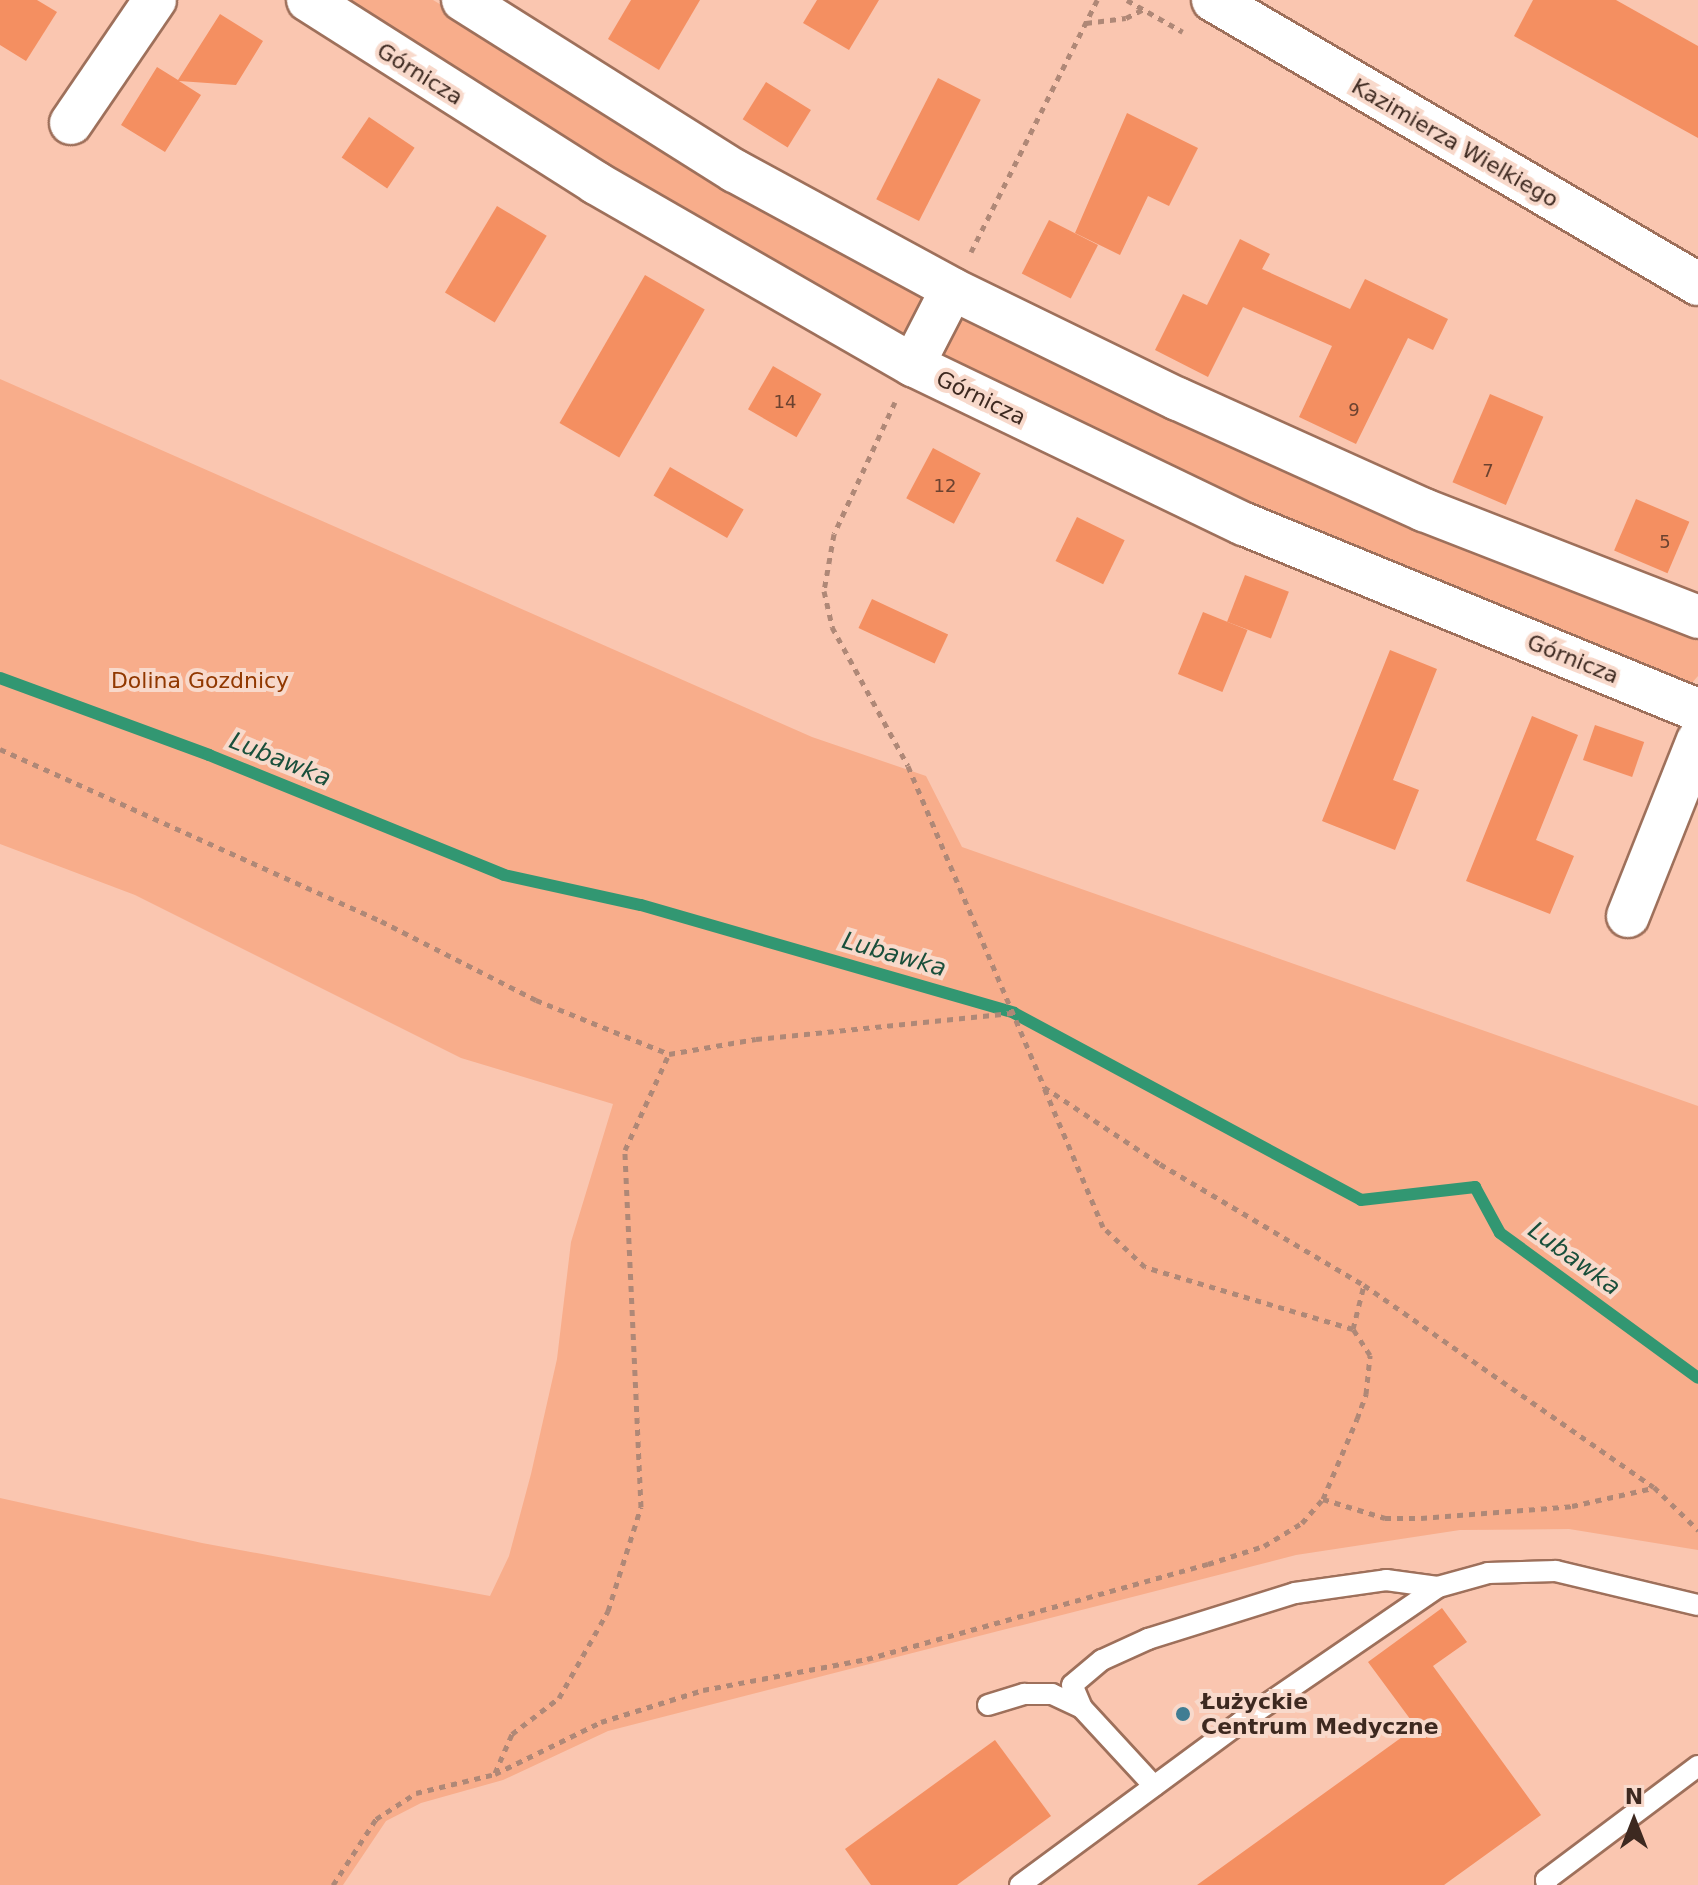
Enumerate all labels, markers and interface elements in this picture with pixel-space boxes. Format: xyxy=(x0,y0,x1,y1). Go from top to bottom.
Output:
street label: Górnicza xyxy=(372,37,468,111)
street label: Kazimierza Wielkiego xyxy=(1347,73,1563,213)
street label: Górnicza xyxy=(932,365,1030,431)
house number: 14 xyxy=(774,391,796,413)
house number: 9 xyxy=(1348,399,1360,421)
house number: 7 xyxy=(1482,460,1494,482)
house number: 12 xyxy=(934,475,956,497)
house number: 5 xyxy=(1659,531,1671,553)
street label: Górnicza xyxy=(1523,629,1623,689)
park label: Dolina Gozdnicy xyxy=(111,668,289,694)
water label: Lubawka xyxy=(225,727,335,793)
water label: Lubawka xyxy=(839,926,949,984)
water label: Lubawka xyxy=(1522,1216,1626,1302)
place label: Łużyckie Centrum Medyczne xyxy=(1201,1688,1439,1740)
marker: Łużyckie Centrum Medyczne xyxy=(1172,1703,1194,1725)
north arrow xyxy=(1594,1781,1674,1861)
text: N xyxy=(1625,1784,1643,1809)

